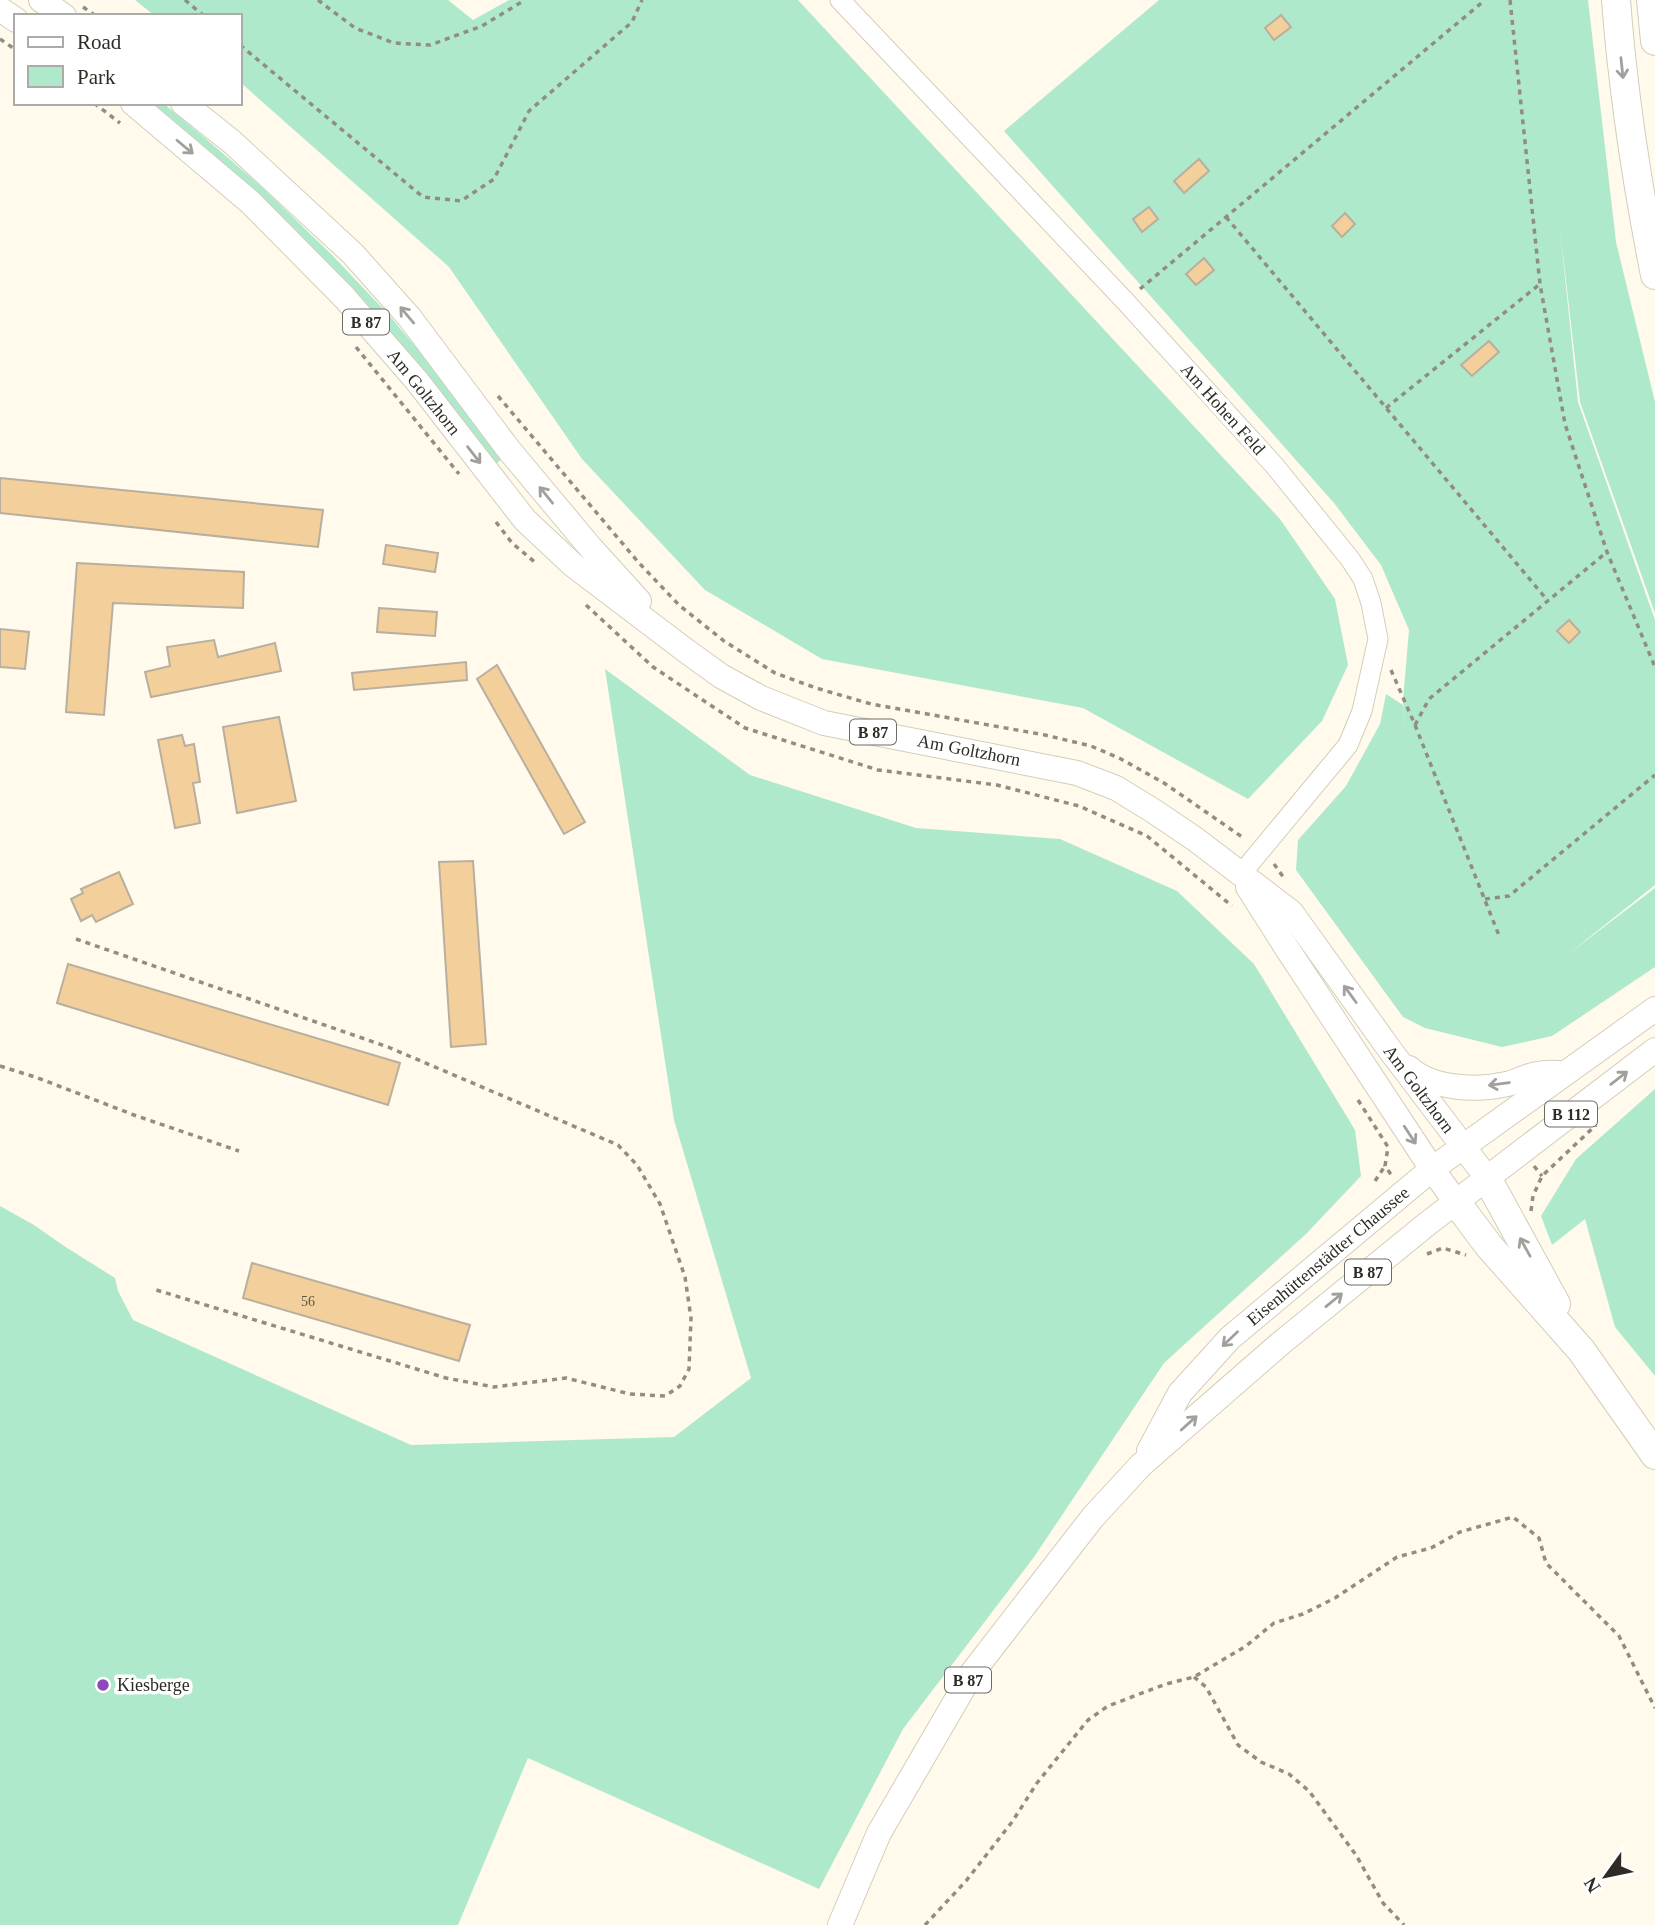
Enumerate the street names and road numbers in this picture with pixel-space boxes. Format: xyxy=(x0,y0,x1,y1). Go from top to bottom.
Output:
road number: B 87 xyxy=(343,310,389,334)
street label: Am Goltzhorn xyxy=(383,345,465,439)
street label: Am Hohen Feld xyxy=(1177,359,1269,459)
road number: B 87 xyxy=(850,720,896,744)
street label: Am Goltzhorn xyxy=(916,730,1022,770)
street label: Am Goltzhorn xyxy=(1380,1041,1458,1137)
road number: B 112 xyxy=(1545,1102,1597,1126)
street label: Eisenhüttenstädter Chaussee xyxy=(1243,1182,1413,1330)
road number: B 87 xyxy=(1345,1260,1391,1284)
road number: B 87 xyxy=(945,1668,991,1692)

